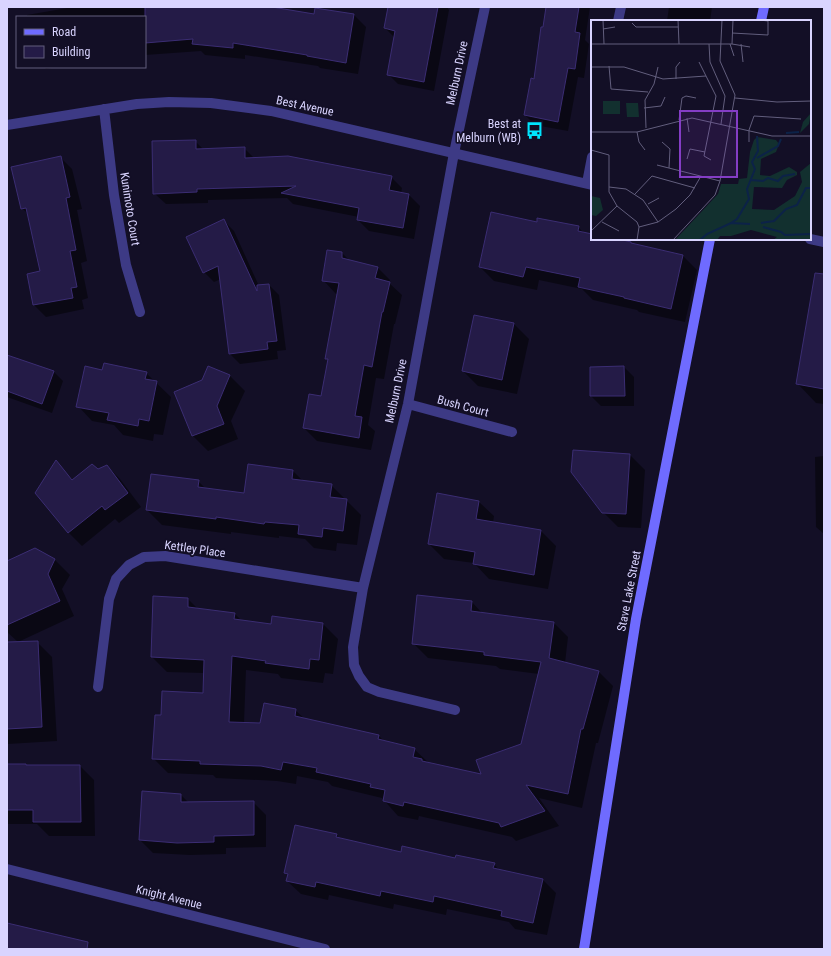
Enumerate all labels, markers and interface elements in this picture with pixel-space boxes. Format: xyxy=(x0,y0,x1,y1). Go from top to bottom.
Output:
legend xyxy=(16,16,146,68)
inset map xyxy=(591,20,811,240)
text: Road xyxy=(52,25,76,39)
street label: Melburn Drive xyxy=(443,39,471,106)
text: Building xyxy=(52,45,90,59)
street label: Best Avenue xyxy=(275,93,335,119)
place label: Best at Melburn (WB) xyxy=(456,117,521,145)
bus stop icon: Best at Melburn (WB) xyxy=(524,121,544,141)
street label: Kunimoto Court xyxy=(117,171,143,247)
street label: Melburn Drive xyxy=(382,357,410,424)
street label: Bush Court xyxy=(436,392,491,420)
street label: Kettley Place xyxy=(164,538,227,560)
street label: Stave Lake Street xyxy=(614,549,644,633)
street label: Knight Avenue xyxy=(135,882,204,912)

